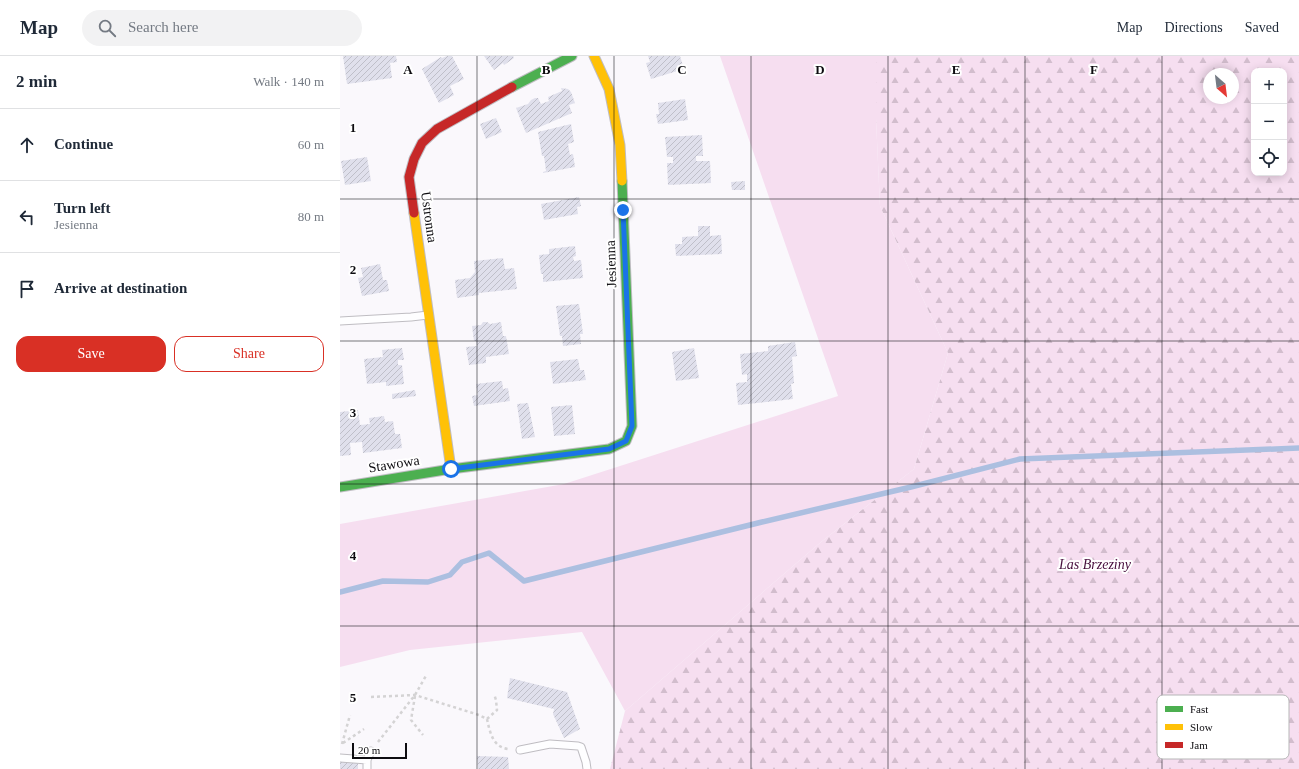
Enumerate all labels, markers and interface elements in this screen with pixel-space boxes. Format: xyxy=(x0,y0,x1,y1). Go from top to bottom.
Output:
search box xyxy=(82,10,362,46)
text: Map xyxy=(20,17,58,38)
icon: search xyxy=(96,17,118,39)
text: Search here xyxy=(128,19,198,35)
text: Map xyxy=(1117,20,1142,35)
text: Directions xyxy=(1164,20,1223,35)
text: Saved xyxy=(1245,20,1279,35)
text: A xyxy=(403,62,413,77)
text: B xyxy=(542,62,551,77)
text: C xyxy=(677,62,687,77)
text: D xyxy=(815,62,825,77)
text: E xyxy=(952,62,960,77)
text: F xyxy=(1090,62,1098,77)
north arrow xyxy=(1203,68,1239,104)
map controls xyxy=(1251,68,1287,176)
button: + xyxy=(1251,68,1287,104)
text: 2 min xyxy=(16,72,57,91)
text: Walk · 140 m xyxy=(253,74,324,89)
button: − xyxy=(1251,104,1287,140)
text: 1 xyxy=(350,120,356,135)
icon: ahead xyxy=(16,134,38,156)
text: Continue xyxy=(54,136,113,152)
text: 60 m xyxy=(298,137,324,152)
button: locate xyxy=(1251,140,1287,176)
street label: Ustronna xyxy=(418,191,440,244)
text: Turn left xyxy=(54,200,111,216)
route end xyxy=(614,201,632,219)
icon: left xyxy=(16,206,38,228)
text: 80 m xyxy=(298,209,324,224)
text: Jesienna xyxy=(54,217,98,232)
street label: Jesienna xyxy=(603,239,619,288)
text: 2 xyxy=(350,262,356,277)
icon: arrive xyxy=(16,278,38,300)
text: Arrive at destination xyxy=(54,280,187,296)
button: Save xyxy=(16,336,166,372)
button: Share xyxy=(174,336,324,372)
text: 3 xyxy=(350,405,357,420)
street label: Stawowa xyxy=(367,452,421,475)
route start xyxy=(442,460,460,478)
text: 4 xyxy=(350,548,357,563)
park label: Las Brzeziny xyxy=(1058,557,1132,572)
text: 5 xyxy=(350,690,357,705)
legend xyxy=(1157,695,1289,759)
text: Fast xyxy=(1190,703,1208,715)
text: Slow xyxy=(1190,721,1213,733)
text: Jam xyxy=(1190,739,1208,751)
scale bar xyxy=(352,741,407,760)
text: 20 m xyxy=(358,744,380,756)

